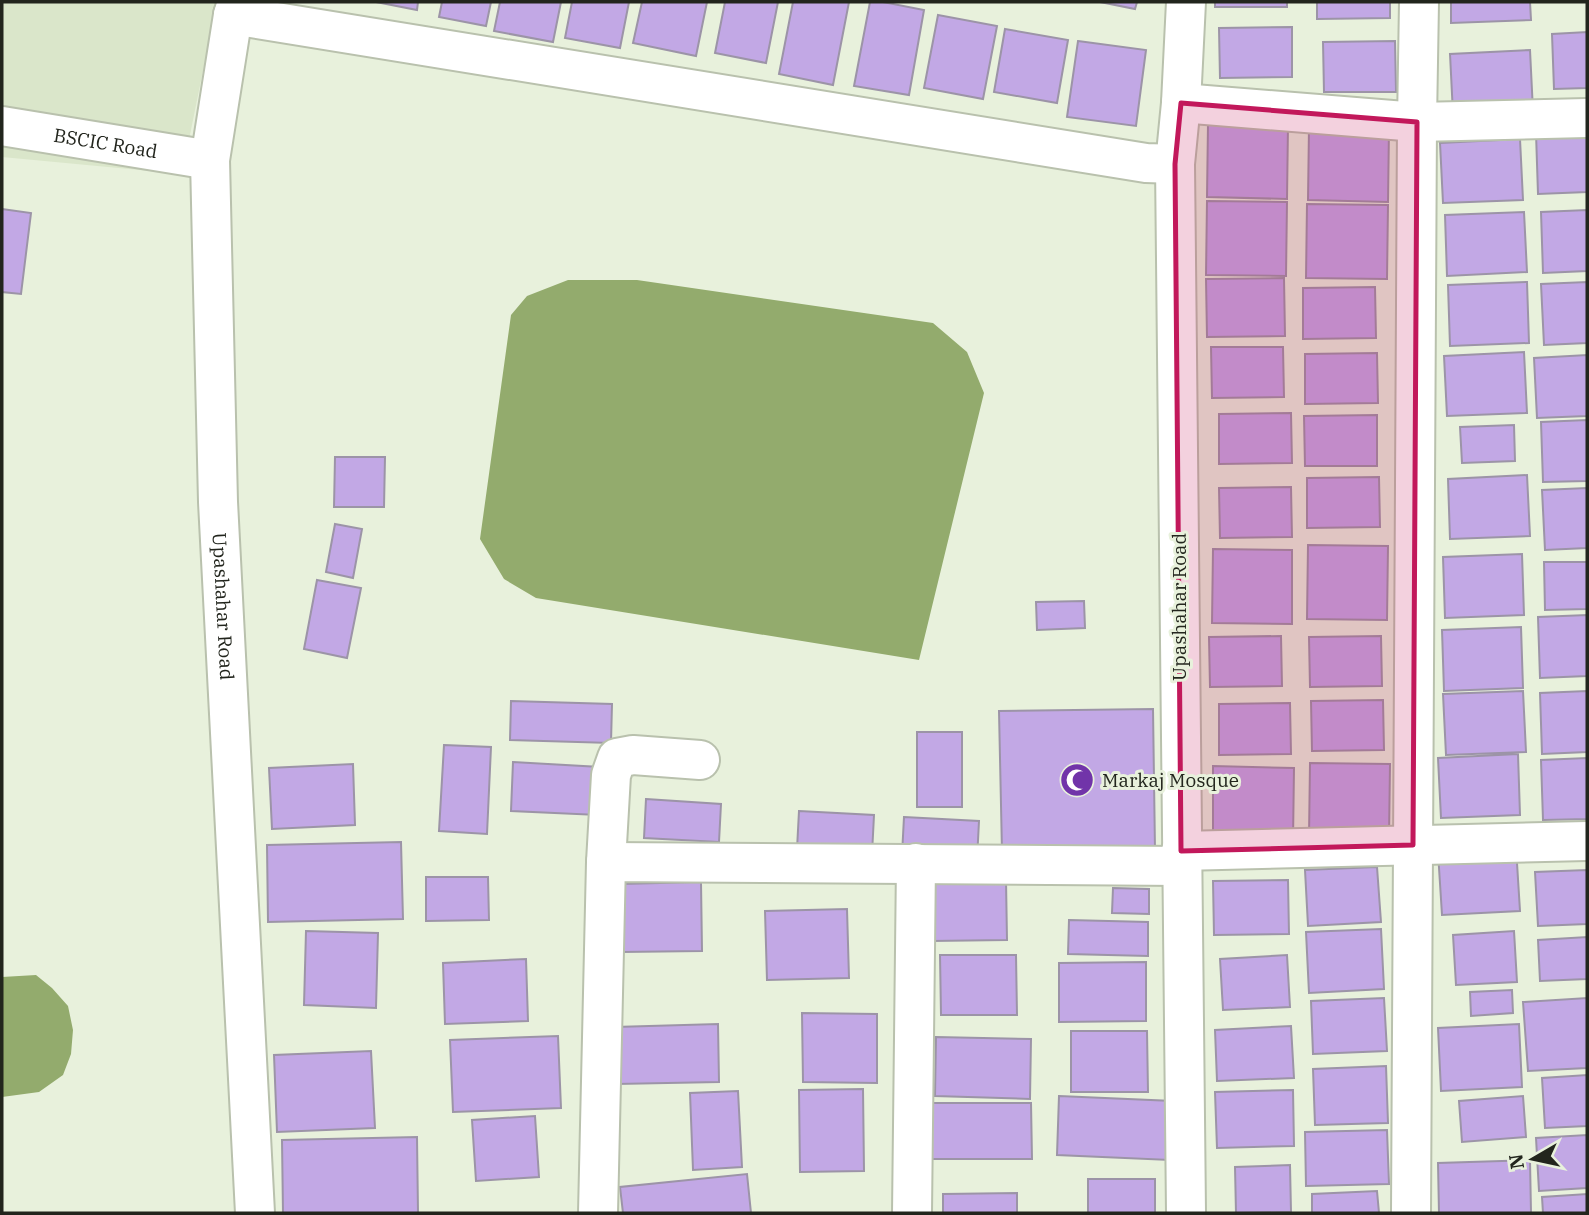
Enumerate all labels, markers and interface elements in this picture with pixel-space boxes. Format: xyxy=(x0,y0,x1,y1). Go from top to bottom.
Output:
street label: BSCIC Road xyxy=(52,123,159,163)
street label: Upashahar Road xyxy=(208,532,239,681)
street label: Upashahar Road xyxy=(1167,533,1191,681)
mosque icon: Markaj Mosque xyxy=(1058,761,1096,799)
place label: Markaj Mosque xyxy=(1102,768,1239,792)
north arrow xyxy=(1498,1124,1568,1194)
text: N xyxy=(1503,1152,1529,1171)

